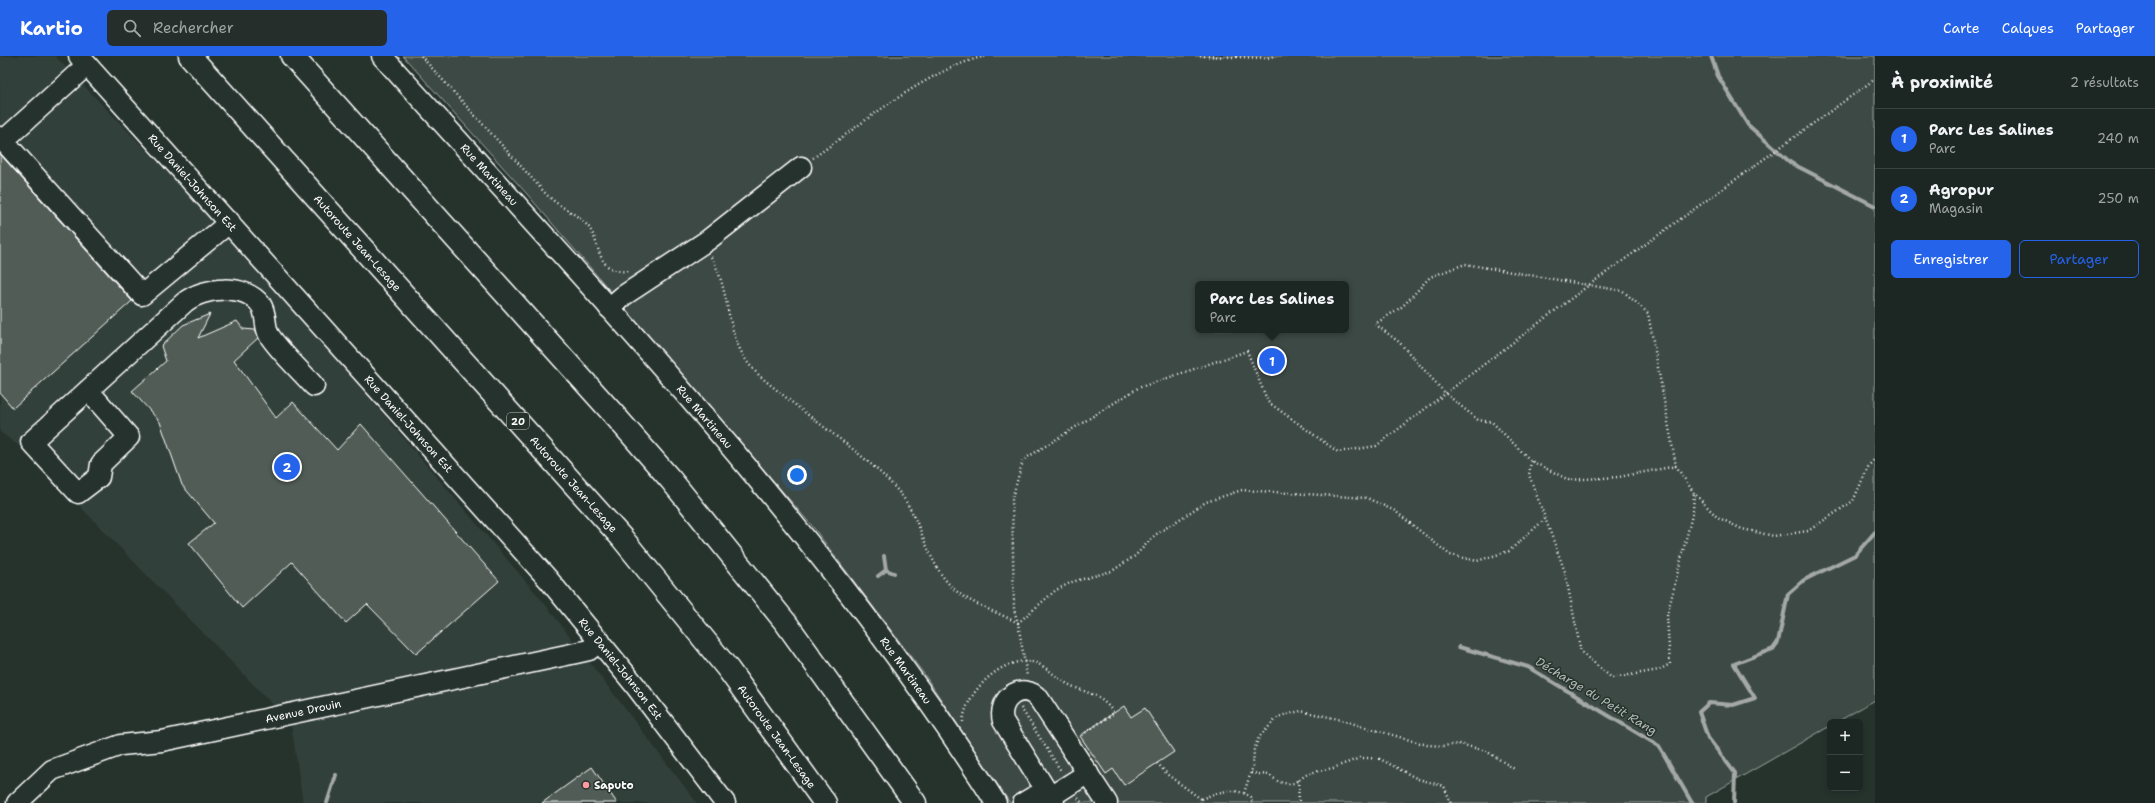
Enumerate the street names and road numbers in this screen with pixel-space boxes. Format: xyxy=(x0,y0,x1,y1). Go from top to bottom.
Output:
street label: Rue Daniel-Johnson Est xyxy=(145,131,240,235)
street label: Rue Martineau xyxy=(457,140,522,209)
street label: Autoroute Jean-Lesage xyxy=(310,191,405,294)
street label: Rue Daniel-Johnson Est xyxy=(361,372,457,476)
street label: Rue Martineau xyxy=(673,382,736,452)
road number: 20 xyxy=(507,413,529,429)
street label: Autoroute Jean-Lesage xyxy=(527,433,621,536)
street label: Rue Daniel-Johnson Est xyxy=(575,615,666,723)
street label: Rue Martineau xyxy=(877,634,935,707)
street label: Autoroute Jean-Lesage xyxy=(734,681,819,791)
street label: Avenue Drouin xyxy=(264,696,343,726)

